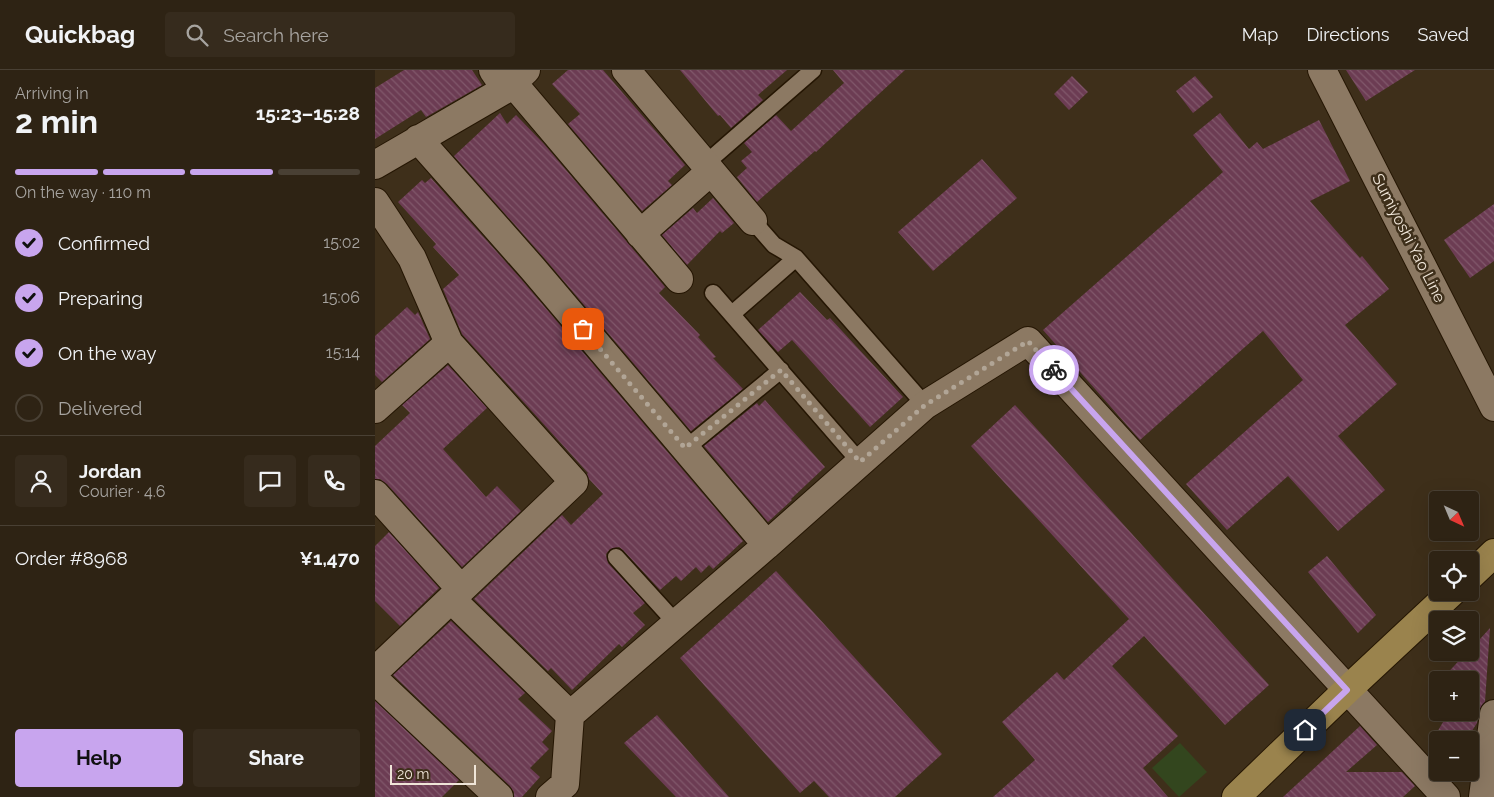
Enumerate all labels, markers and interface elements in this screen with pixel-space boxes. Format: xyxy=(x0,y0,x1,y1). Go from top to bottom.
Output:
search box xyxy=(165,12,515,57)
text: Quickbag xyxy=(25,20,135,49)
icon: search xyxy=(183,21,211,49)
text: Search here xyxy=(223,24,329,46)
text: Map xyxy=(1242,24,1278,45)
text: Directions xyxy=(1306,24,1390,45)
text: Saved xyxy=(1418,24,1469,45)
text: Arriving in xyxy=(15,84,89,103)
text: 15:23–15:28 xyxy=(256,102,360,124)
text: 2 min xyxy=(15,103,98,140)
street label: Sumiyoshi Yao Line xyxy=(1368,170,1450,306)
text: On the way · 110 m xyxy=(15,183,151,202)
icon: check xyxy=(15,229,43,257)
text: Confirmed xyxy=(58,232,150,254)
text: 15:02 xyxy=(323,233,360,252)
icon: check xyxy=(15,284,43,312)
text: Preparing xyxy=(58,287,143,309)
text: 15:06 xyxy=(322,288,360,307)
pin xyxy=(562,308,604,350)
icon: bag xyxy=(569,315,597,343)
icon: check xyxy=(15,339,43,367)
text: On the way xyxy=(58,342,157,364)
text: 15:14 xyxy=(326,343,360,362)
courier xyxy=(1029,345,1079,395)
icon: bike xyxy=(1040,356,1068,384)
text: Delivered xyxy=(58,397,142,419)
button: person xyxy=(15,455,67,507)
button: chat xyxy=(244,455,296,507)
button: phone xyxy=(308,455,360,507)
text: Jordan xyxy=(79,460,142,482)
text: Courier · 4.6 xyxy=(79,482,165,501)
north arrow xyxy=(1429,491,1479,541)
map controls xyxy=(1429,491,1479,781)
text: Order #8968 xyxy=(15,547,128,569)
text: ¥1,470 xyxy=(300,547,360,569)
button: locate xyxy=(1429,551,1479,601)
button: layers xyxy=(1429,611,1479,661)
button: + xyxy=(1429,671,1479,721)
pin xyxy=(1284,709,1326,751)
icon: home xyxy=(1291,716,1319,744)
button: Help xyxy=(15,729,183,787)
button: Share xyxy=(193,729,360,787)
button: − xyxy=(1429,731,1479,781)
scale bar xyxy=(390,762,476,785)
text: 20 m xyxy=(397,766,429,782)

